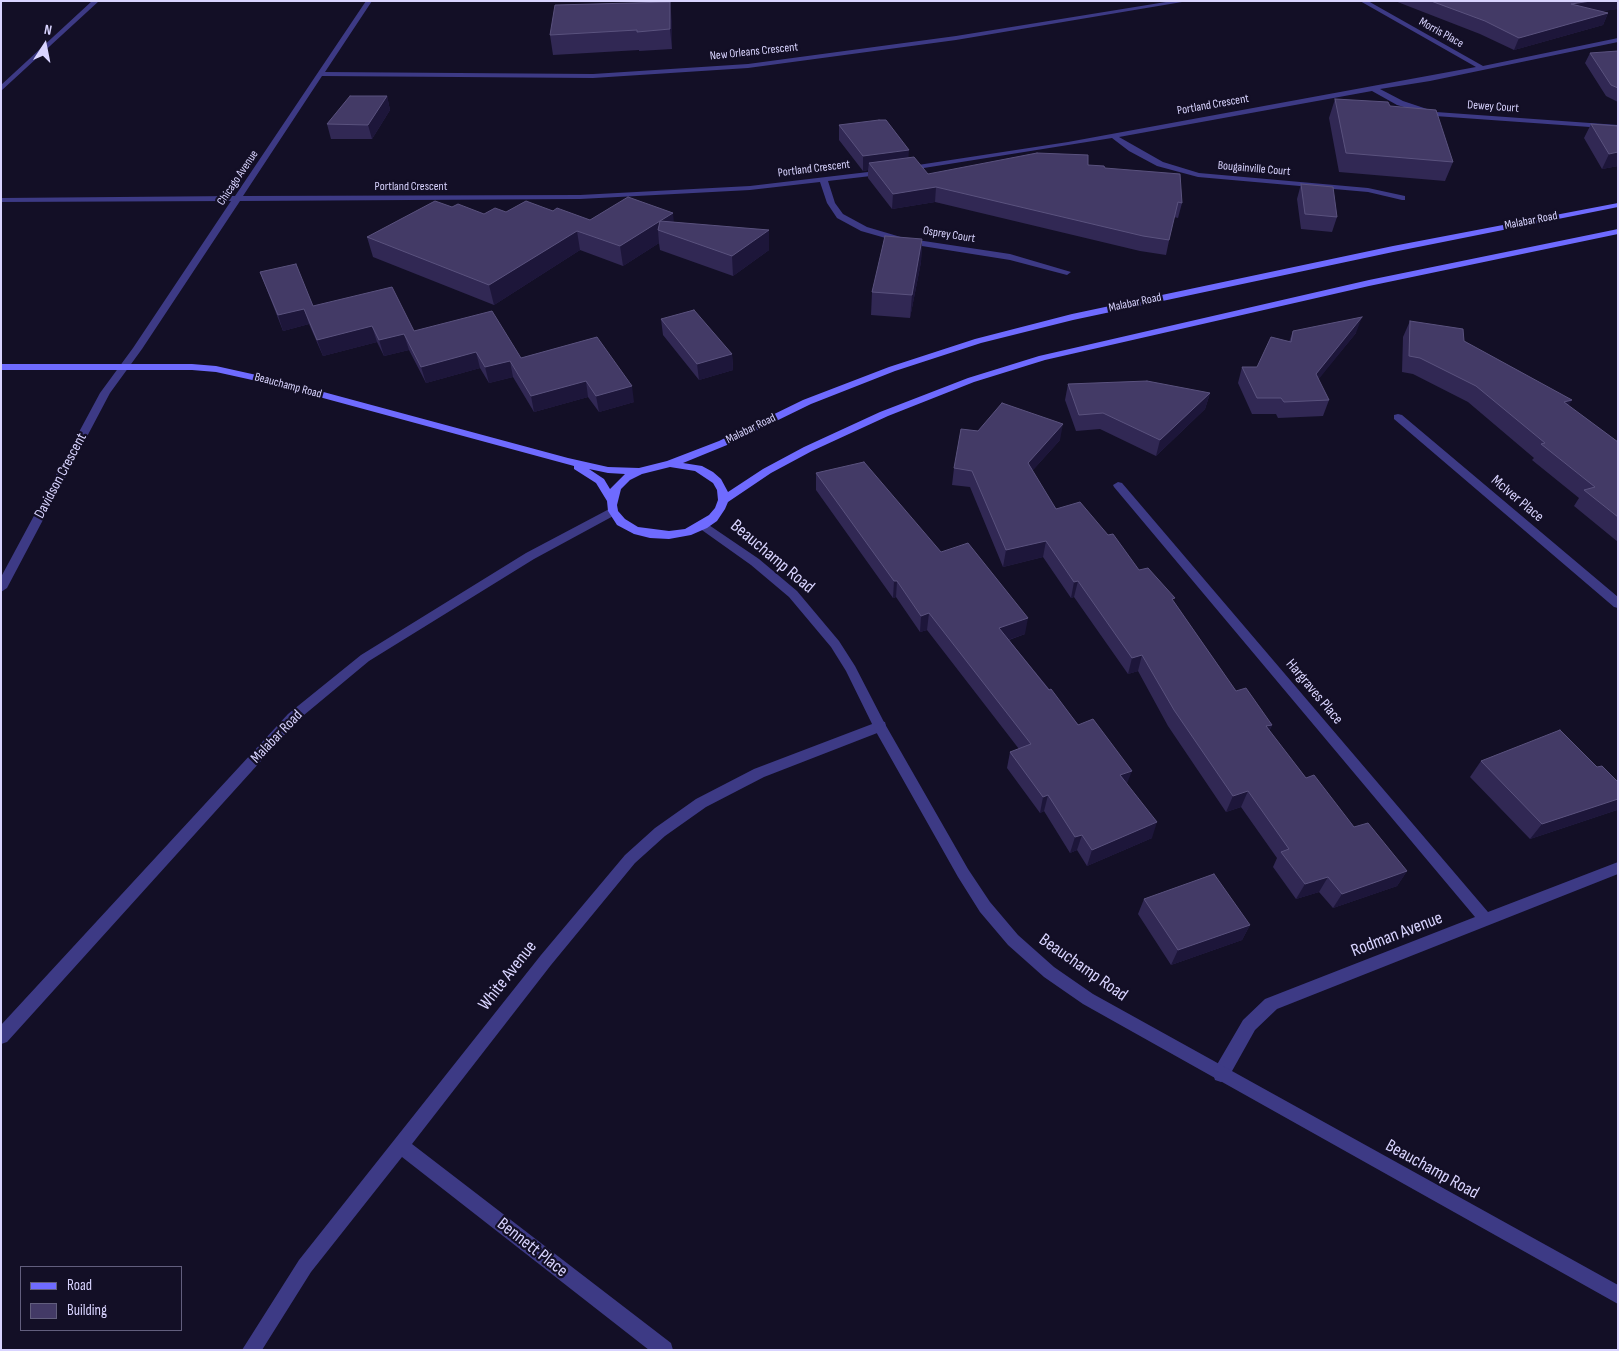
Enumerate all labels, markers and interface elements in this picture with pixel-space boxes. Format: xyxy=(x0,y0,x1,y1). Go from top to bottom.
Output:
street label: Morris Place xyxy=(1416,15,1466,51)
north arrow xyxy=(20,20,70,70)
text: N xyxy=(43,21,53,39)
street label: New Orleans Crescent xyxy=(709,40,799,64)
street label: Portland Crescent xyxy=(1176,92,1250,118)
street label: Dewey Court xyxy=(1467,98,1519,116)
street label: Chicago Avenue xyxy=(214,148,262,208)
street label: Portland Crescent xyxy=(777,157,851,181)
street label: Bougainville Court xyxy=(1217,159,1291,179)
street label: Portland Crescent xyxy=(375,180,447,194)
street label: Malabar Road xyxy=(1503,209,1559,233)
street label: Osprey Court xyxy=(922,224,976,246)
street label: Malabar Road xyxy=(1107,290,1163,316)
street label: Beauchamp Road xyxy=(253,370,323,402)
street label: Malabar Road xyxy=(724,411,778,447)
street label: Davidson Crescent xyxy=(31,430,91,522)
street label: McIver Place xyxy=(1487,472,1547,526)
street label: Beauchamp Road xyxy=(725,515,819,599)
street label: Hargraves Place xyxy=(1282,656,1346,728)
street label: Malabar Road xyxy=(247,707,307,767)
street label: Rodman Avenue xyxy=(1348,908,1446,962)
street label: Beauchamp Road xyxy=(1034,930,1132,1006)
street label: White Avenue xyxy=(474,937,542,1015)
street label: Beauchamp Road xyxy=(1382,1135,1482,1205)
street label: Bennett Place xyxy=(492,1214,572,1282)
legend xyxy=(20,1266,182,1331)
text: Road xyxy=(67,1276,92,1295)
text: Building xyxy=(67,1301,107,1320)

